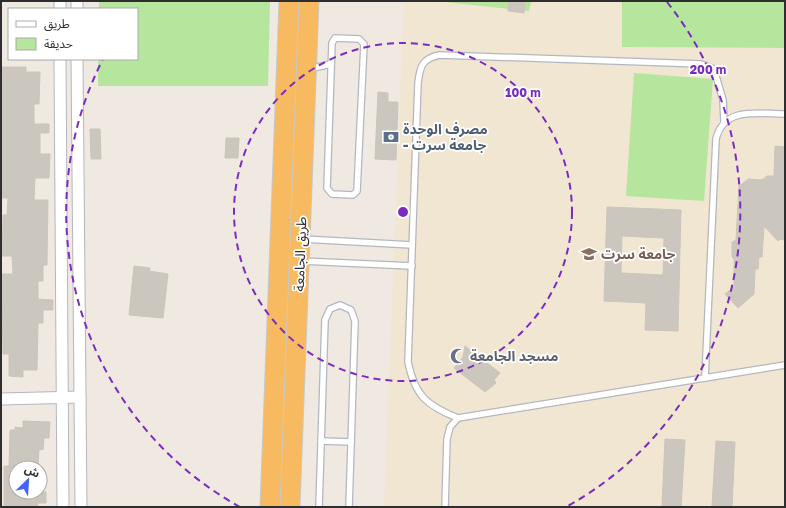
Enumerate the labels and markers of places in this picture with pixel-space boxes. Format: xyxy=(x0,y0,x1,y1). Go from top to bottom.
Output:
place label: مصرف الوحدة - جامعة سرت xyxy=(403,120,488,154)
bank icon: مصرف الوحدة - جامعة سرت xyxy=(382,128,400,146)
centre of rings xyxy=(396,205,410,219)
school or university icon: جامعة سرت xyxy=(580,245,598,263)
place label: جامعة سرت xyxy=(601,245,676,263)
mosque icon: مسجد الجامعة xyxy=(449,347,467,365)
place label: مسجد الجامعة xyxy=(470,347,558,364)

